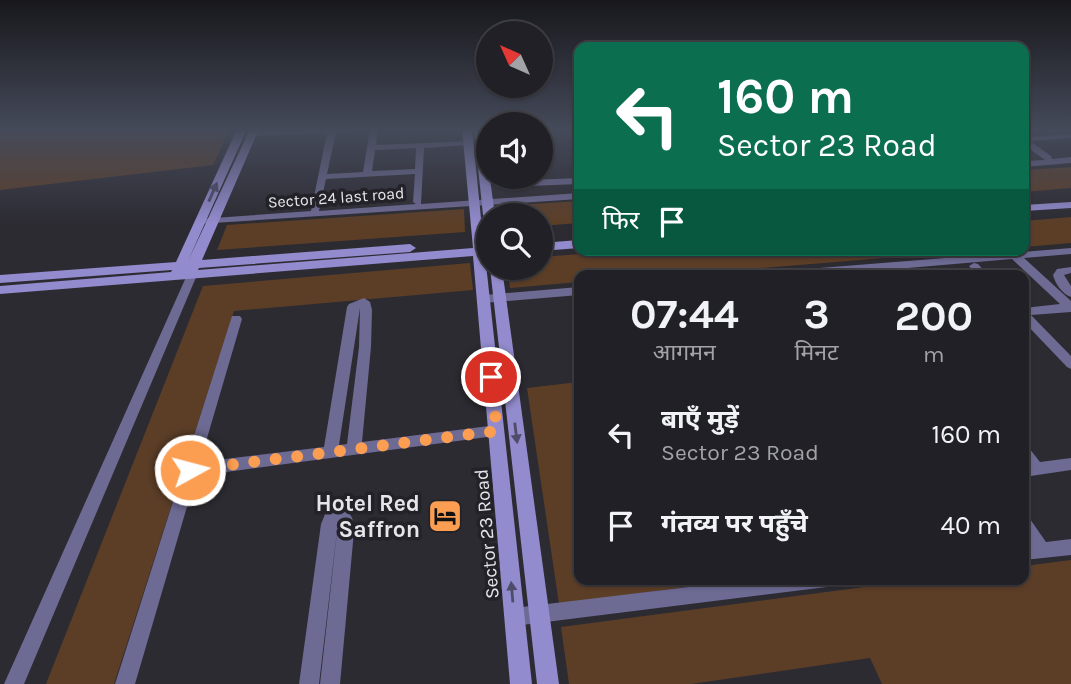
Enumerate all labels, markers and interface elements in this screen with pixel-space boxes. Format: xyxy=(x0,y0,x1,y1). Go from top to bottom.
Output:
north arrow xyxy=(476,21,553,98)
map controls xyxy=(476,21,553,280)
text: 160 m xyxy=(717,68,854,125)
icon: left xyxy=(602,70,693,161)
button: sound xyxy=(476,112,553,189)
text: Sector 23 Road xyxy=(717,127,937,164)
one-way arrow xyxy=(207,182,219,202)
street label: Sector 24 last road xyxy=(267,183,405,212)
button: search xyxy=(476,203,553,280)
icon: arrive xyxy=(653,203,691,241)
text: फिर xyxy=(602,205,639,236)
text: 07:44 xyxy=(630,289,739,339)
text: 3 xyxy=(804,289,830,339)
text: 200 xyxy=(895,291,973,341)
text: आगमन xyxy=(653,339,716,366)
text: मिनट xyxy=(795,339,839,366)
text: m xyxy=(923,341,945,368)
pin xyxy=(461,347,521,407)
icon: arrive xyxy=(472,358,510,396)
text: बाएँ मुड़ें xyxy=(661,404,739,435)
icon: left xyxy=(602,416,640,454)
text: 160 m xyxy=(932,419,1001,450)
one-way arrow xyxy=(511,422,522,444)
position arrow xyxy=(153,433,227,507)
text: Sector 23 Road xyxy=(661,439,819,466)
street label: Sector 23 Road xyxy=(470,468,504,600)
place label: Hotel Red Saffron xyxy=(316,490,420,543)
hotel icon: Hotel Red Saffron xyxy=(426,497,464,535)
icon: arrive xyxy=(602,507,640,545)
text: गंतव्य पर पहुँचे xyxy=(661,508,808,539)
text: 40 m xyxy=(941,510,1001,541)
one-way arrow xyxy=(506,580,517,602)

